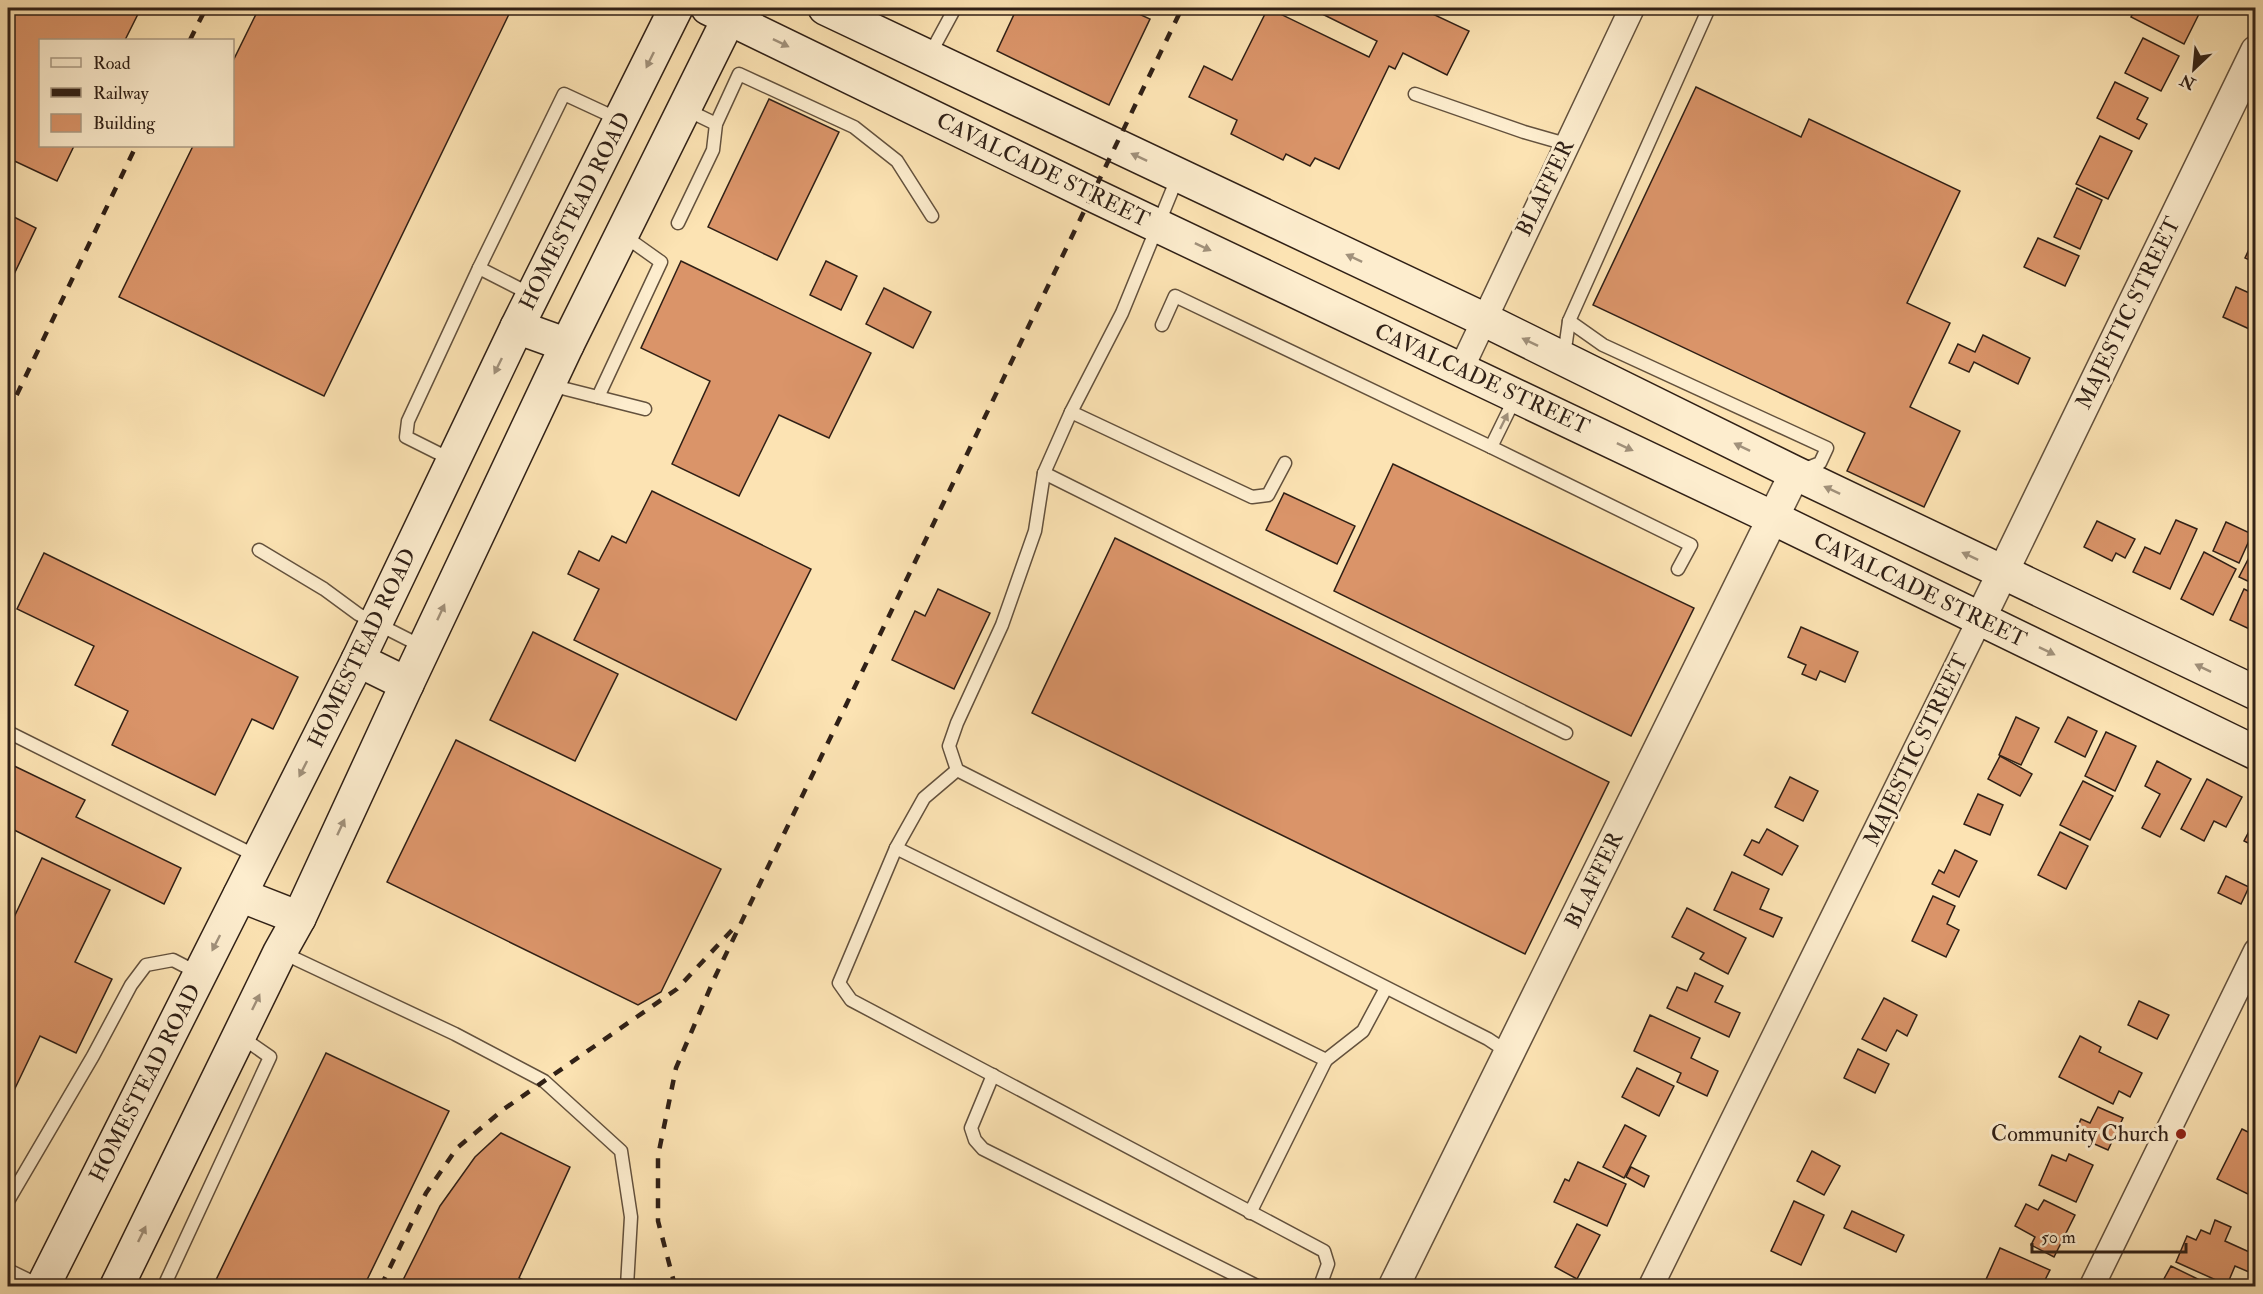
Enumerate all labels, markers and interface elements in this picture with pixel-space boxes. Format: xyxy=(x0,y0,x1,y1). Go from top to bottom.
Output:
legend xyxy=(39,39,234,147)
one-way arrow xyxy=(773,39,790,48)
north arrow xyxy=(2164,39,2224,99)
one-way arrow xyxy=(646,51,655,68)
text: Road xyxy=(93,52,131,75)
text: N xyxy=(2176,69,2200,94)
text: Railway xyxy=(93,82,150,105)
street label: CAVALCADE STREET xyxy=(932,106,1155,234)
street label: HOMESTEAD ROAD xyxy=(513,107,637,315)
text: Building xyxy=(93,112,156,135)
street label: BLAFFER xyxy=(1510,134,1581,241)
one-way arrow xyxy=(1131,152,1148,161)
street label: MAJESTIC STREET xyxy=(2069,212,2187,414)
one-way arrow xyxy=(1194,242,1211,251)
one-way arrow xyxy=(1345,253,1362,262)
street label: CAVALCADE STREET xyxy=(1370,317,1594,441)
one-way arrow xyxy=(1521,338,1538,347)
one-way arrow xyxy=(494,358,503,375)
one-way arrow xyxy=(1500,413,1509,430)
one-way arrow xyxy=(1733,442,1750,452)
one-way arrow xyxy=(1617,443,1634,452)
one-way arrow xyxy=(1823,486,1840,495)
street label: CAVALCADE STREET xyxy=(1809,526,2032,654)
street label: HOMESTEAD ROAD xyxy=(302,544,422,752)
one-way arrow xyxy=(1962,551,1979,560)
one-way arrow xyxy=(436,603,445,620)
one-way arrow xyxy=(2038,647,2055,656)
street label: MAJESTIC STREET xyxy=(1857,649,1975,851)
one-way arrow xyxy=(2194,663,2211,672)
one-way arrow xyxy=(299,760,308,777)
one-way arrow xyxy=(336,817,346,835)
street label: BLAFFER xyxy=(1559,826,1630,933)
one-way arrow xyxy=(211,934,221,951)
street label: HOMESTEAD ROAD xyxy=(83,979,207,1187)
one-way arrow xyxy=(250,993,260,1011)
place label: Community Church xyxy=(1991,1120,2169,1148)
marker: Community Church xyxy=(2174,1127,2188,1141)
scale bar xyxy=(2032,1216,2186,1254)
one-way arrow xyxy=(138,1225,147,1242)
text: 50 m xyxy=(2041,1226,2076,1249)

